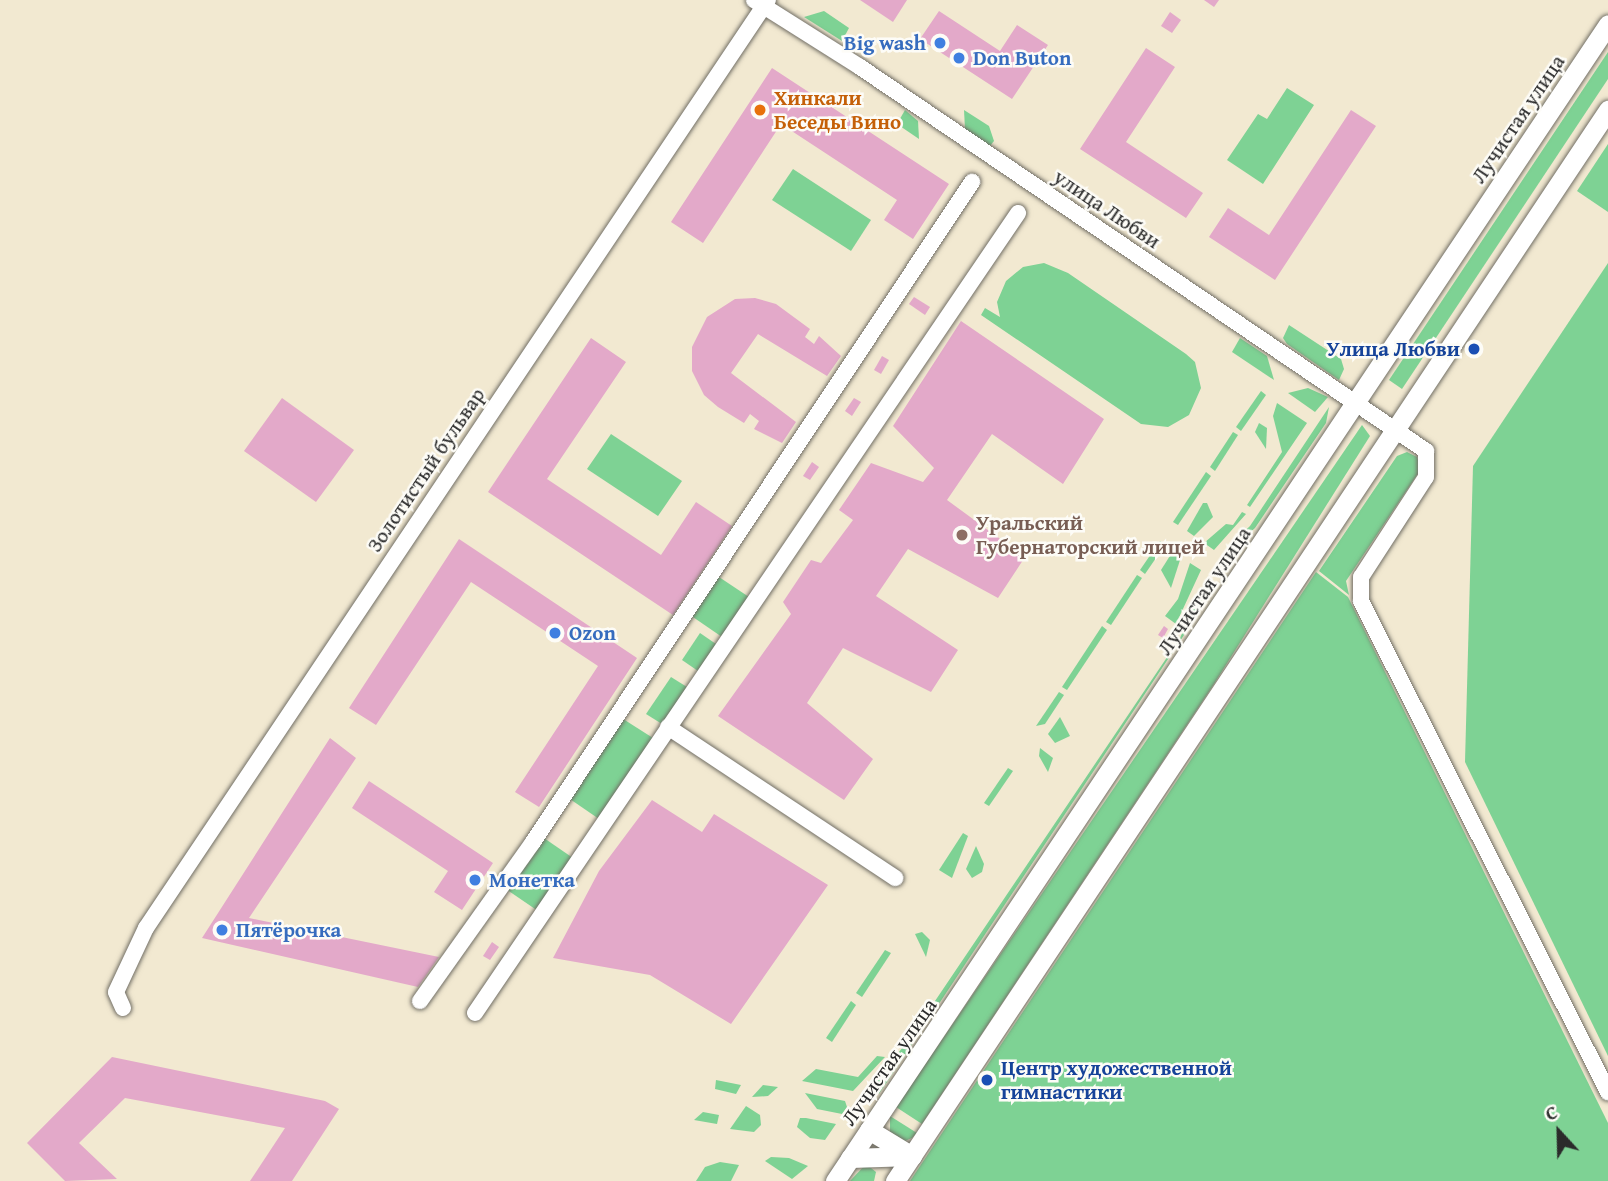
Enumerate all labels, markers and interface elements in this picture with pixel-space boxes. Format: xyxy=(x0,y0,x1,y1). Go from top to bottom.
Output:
place label: Big wash xyxy=(844,30,926,56)
marker: Big wash xyxy=(932,35,948,51)
place label: Don Buton xyxy=(973,45,1071,71)
marker: Don Buton xyxy=(951,50,967,66)
street label: Лучистая улица xyxy=(1466,50,1570,188)
place label: Хинкали Беседы Вино xyxy=(774,85,901,135)
marker: Хинкали Беседы Вино xyxy=(752,102,768,118)
street label: улица Любви xyxy=(1049,164,1165,254)
place label: Улица Любви xyxy=(1326,336,1460,362)
marker: Улица Любви xyxy=(1466,341,1482,357)
street label: Золотистый бульвар xyxy=(362,383,490,557)
place label: Уральский Губернаторский лицей xyxy=(976,510,1205,560)
street label: Лучистая улица xyxy=(1152,522,1256,660)
marker: Уральский Губернаторский лицей xyxy=(954,527,970,543)
place label: Ozon xyxy=(569,620,616,646)
marker: Ozon xyxy=(547,625,563,641)
place label: Монетка xyxy=(489,867,575,893)
marker: Монетка xyxy=(467,872,483,888)
place label: Пятёрочка xyxy=(236,917,341,943)
marker: Пятёрочка xyxy=(214,922,230,938)
street label: Лучистая улица xyxy=(836,994,942,1130)
place label: Центр художественной гимнастики xyxy=(1001,1055,1232,1105)
marker: Центр художественной гимнастики xyxy=(979,1072,995,1088)
north arrow xyxy=(1524,1097,1594,1167)
text: С xyxy=(1541,1098,1561,1128)

